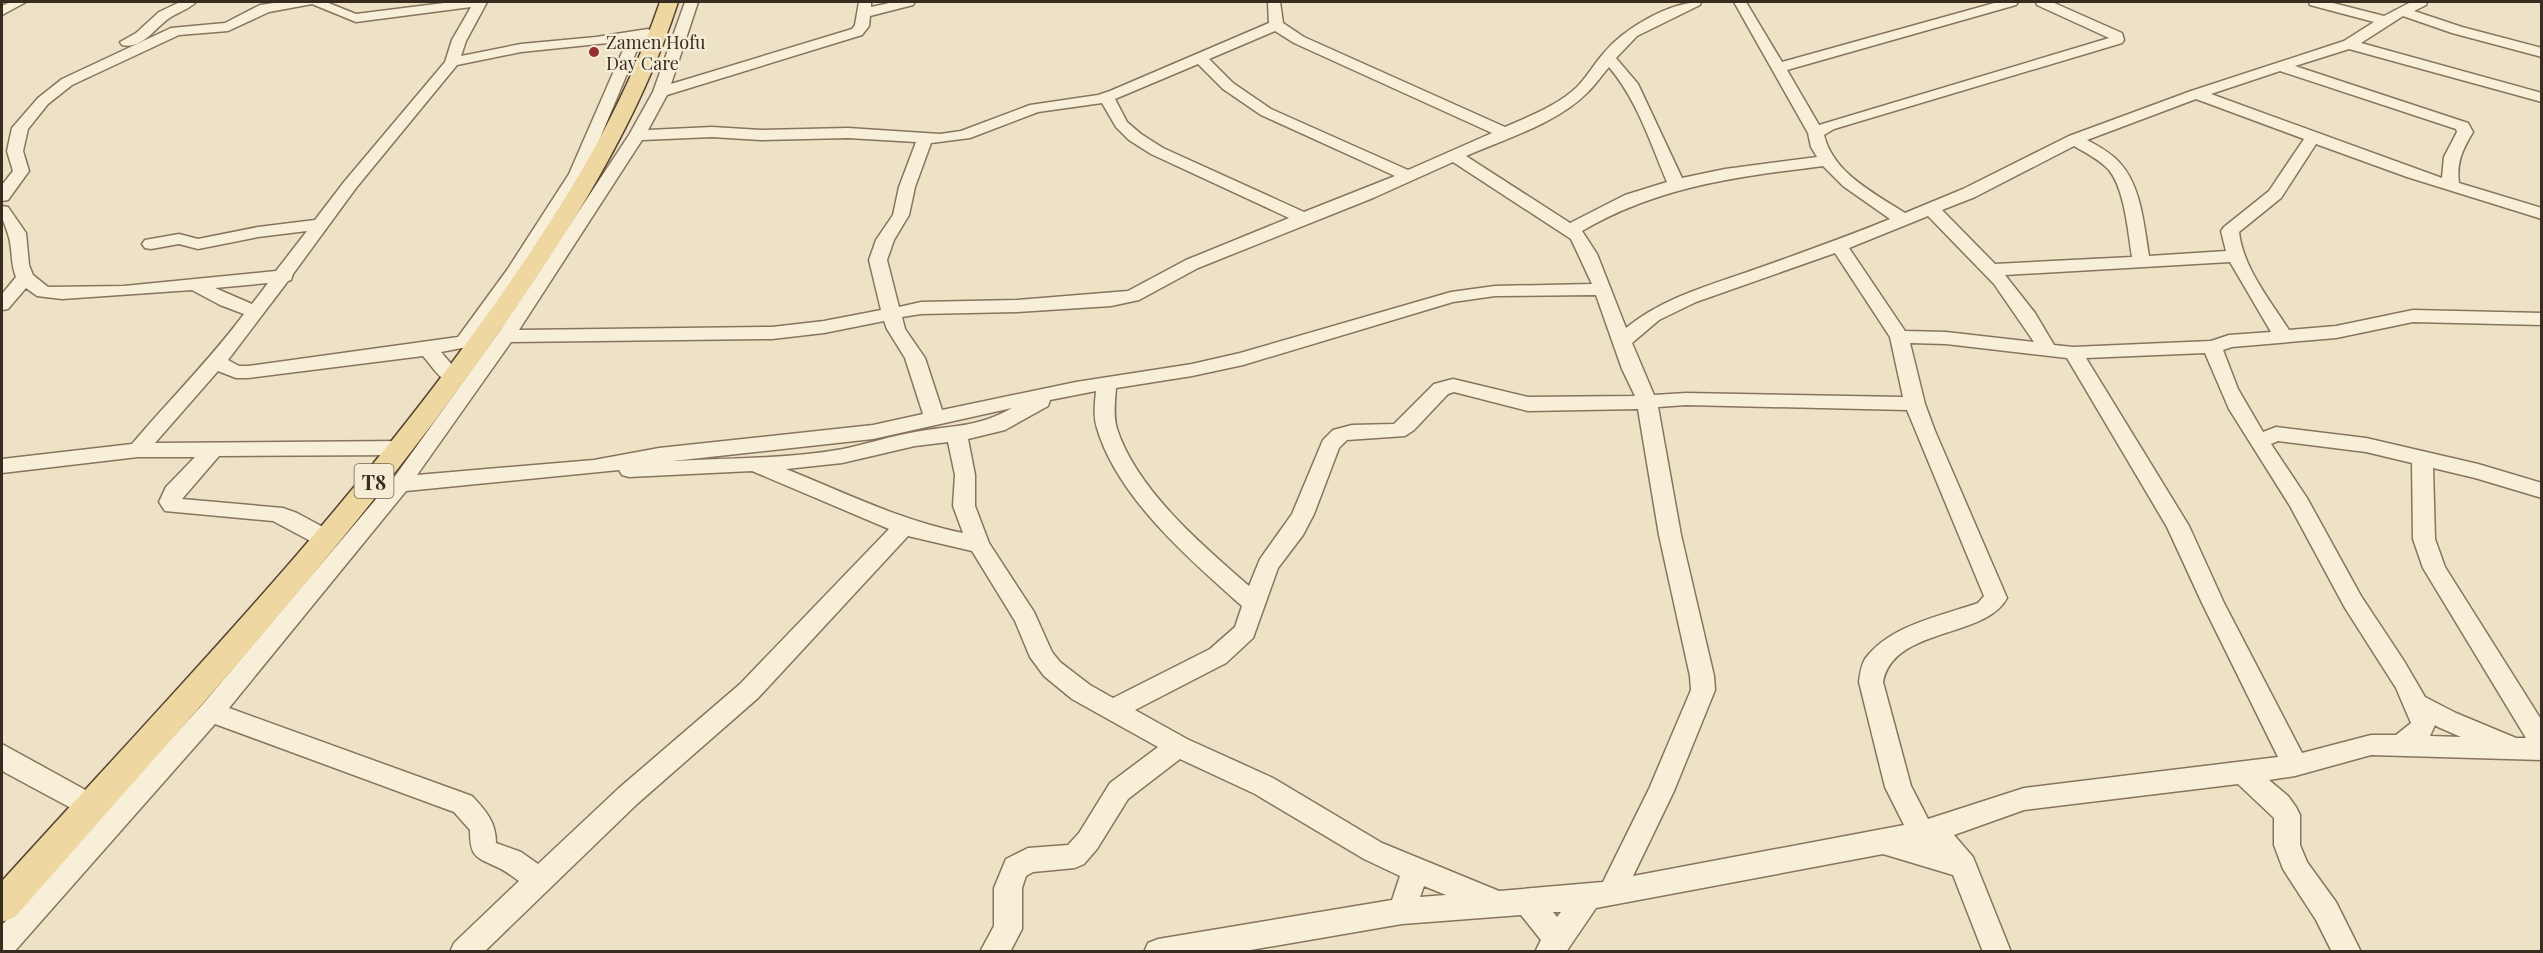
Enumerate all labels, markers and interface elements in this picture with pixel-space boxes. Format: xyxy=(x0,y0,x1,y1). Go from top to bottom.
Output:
place label: Zamen Hofu Day Care xyxy=(606,30,706,75)
marker: Zamen Hofu Day Care xyxy=(587,45,601,59)
road number: T8 xyxy=(354,464,394,498)

